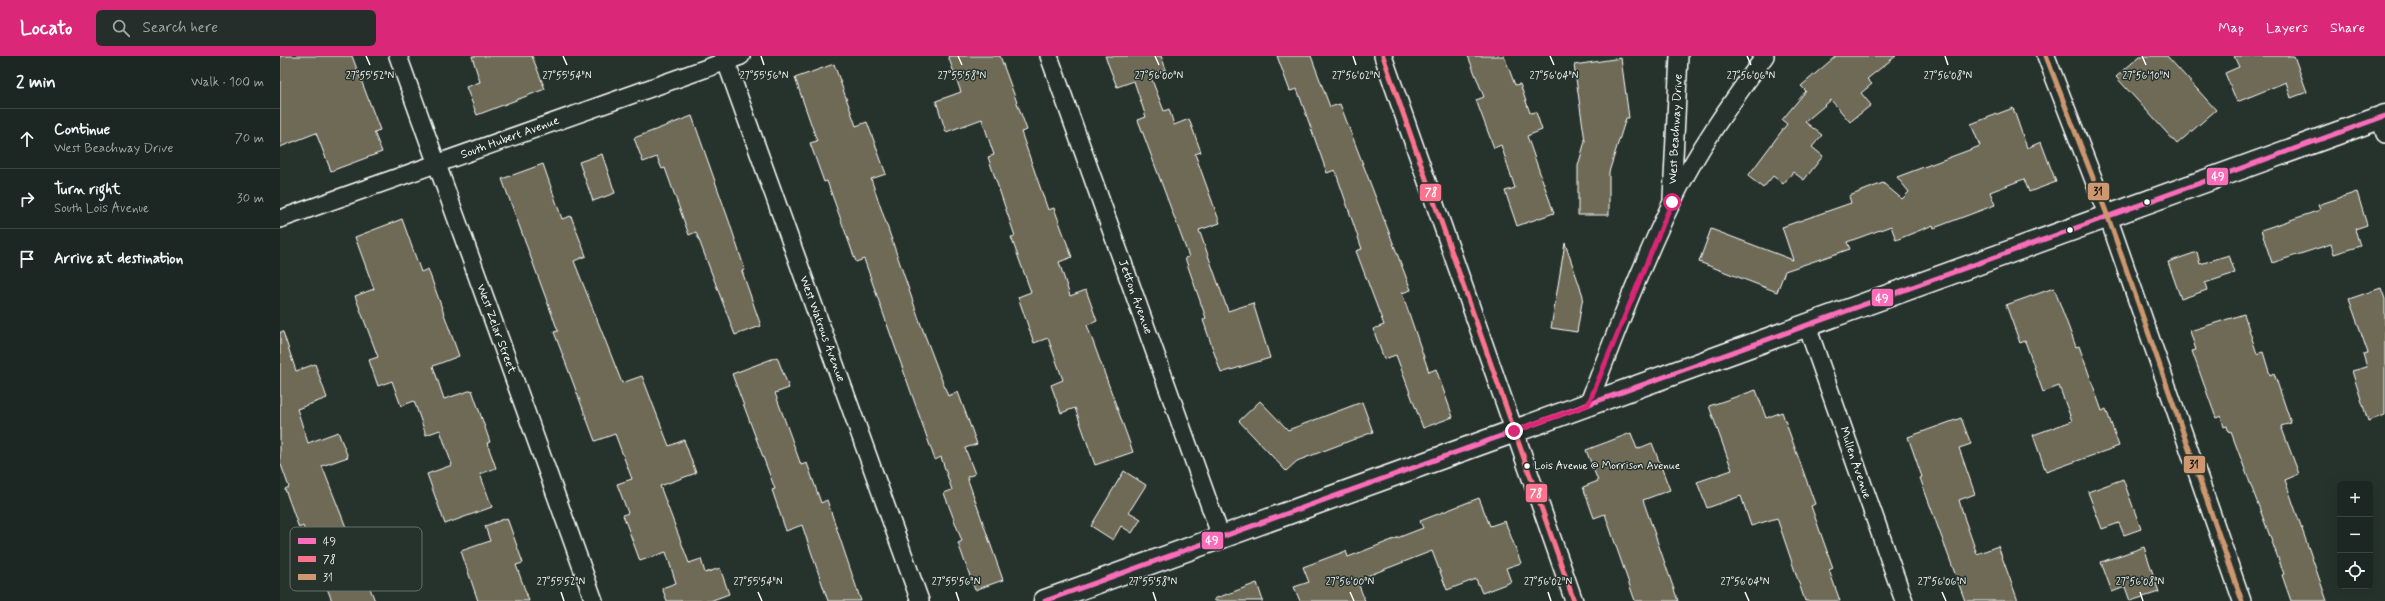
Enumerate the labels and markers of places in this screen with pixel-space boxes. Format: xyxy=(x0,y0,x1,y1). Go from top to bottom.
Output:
unlabelled marker xyxy=(2142,197,2152,207)
unlabelled marker xyxy=(2065,225,2075,235)
place label: Lois Avenue @ Morrison Avenue xyxy=(1534,459,1681,473)
marker: Lois Avenue @ Morrison Avenue xyxy=(1522,461,1532,471)

